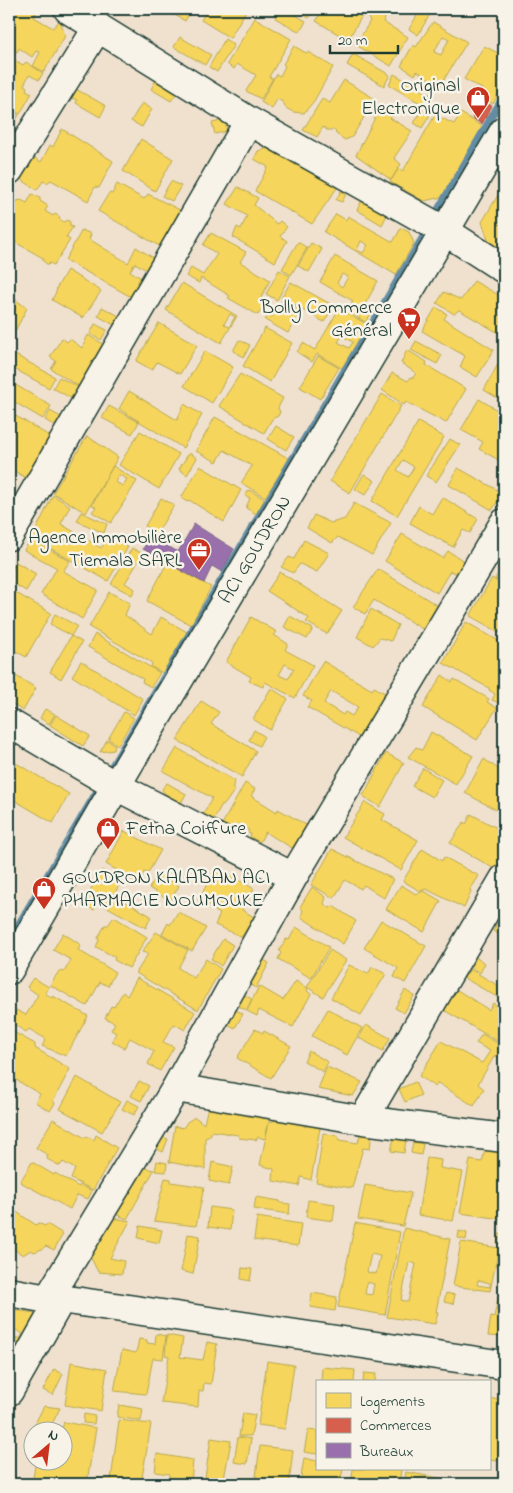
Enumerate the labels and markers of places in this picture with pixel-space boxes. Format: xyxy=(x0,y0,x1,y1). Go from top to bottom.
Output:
place label: Original Electronique xyxy=(361,72,460,124)
shop icon: Original Electronique xyxy=(465,85,491,119)
place label: Bolly Commerce Général xyxy=(259,294,392,346)
supermarket icon: Bolly Commerce Général xyxy=(396,306,422,340)
place label: Agence Immobilière Tiemala SARL xyxy=(28,524,183,576)
office icon: Agence Immobilière Tiemala SARL xyxy=(186,537,212,571)
place label: Fetna Coiffure xyxy=(125,815,246,844)
shop icon: Fetna Coiffure xyxy=(95,816,121,850)
place label: GOUDRON KALABAN ACI PHARMACIE NOUMOUKE xyxy=(62,864,270,916)
shop icon: GOUDRON KALABAN ACI PHARMACIE NOUMOUKE xyxy=(31,876,57,910)

